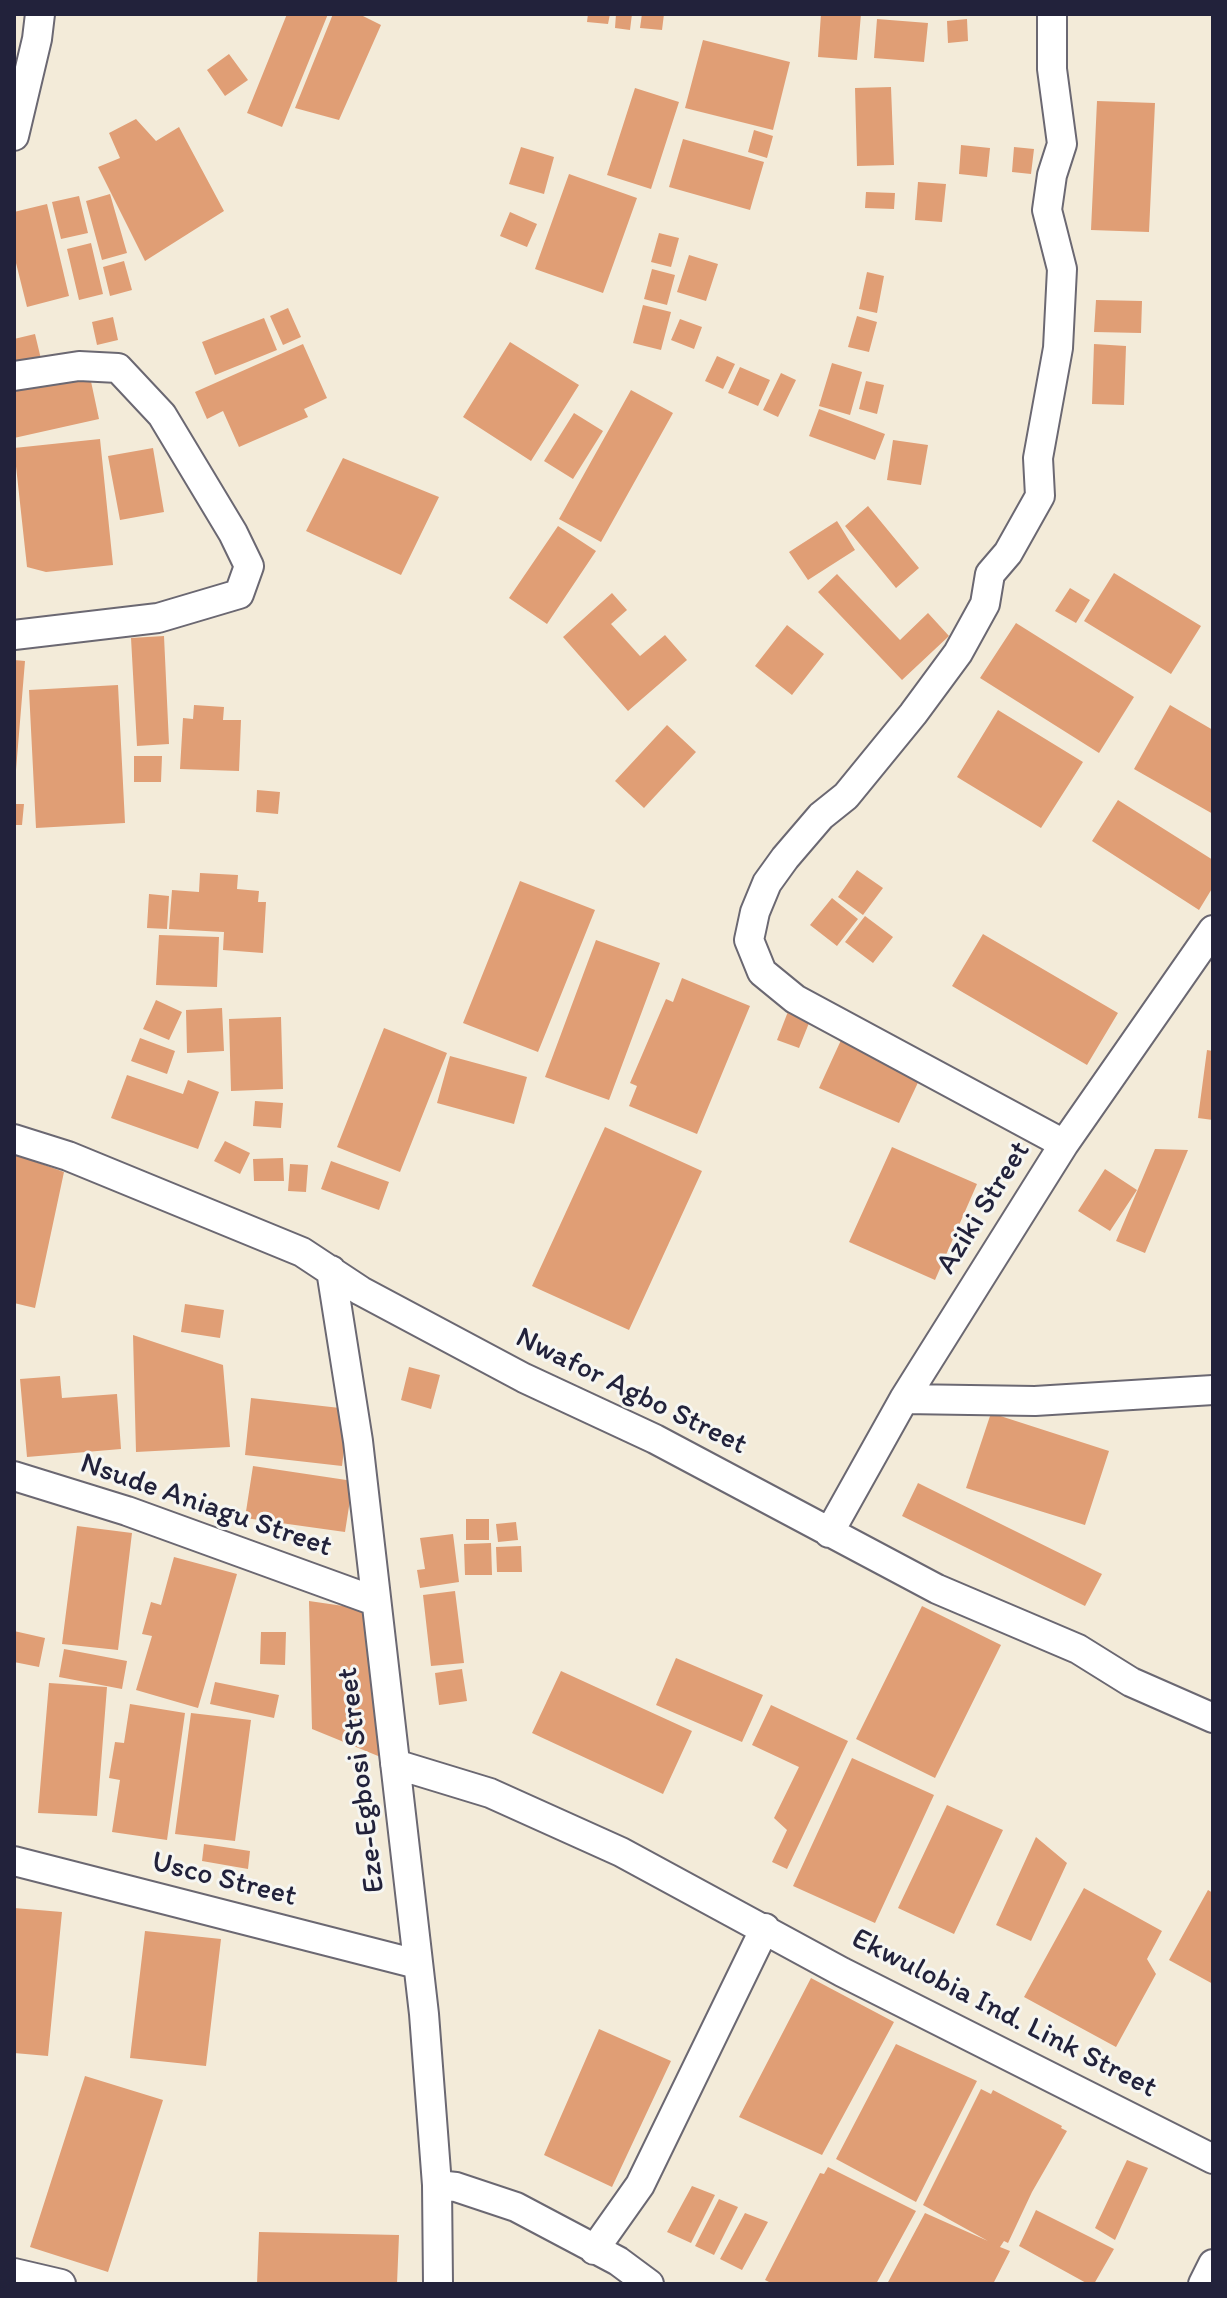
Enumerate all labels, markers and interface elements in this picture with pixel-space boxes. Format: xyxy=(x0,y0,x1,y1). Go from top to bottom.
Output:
street label: Aziki Street xyxy=(929,1135,1039,1281)
street label: Nwafor Agbo Street xyxy=(509,1320,753,1464)
street label: Nsude Aniagu Street xyxy=(75,1446,337,1566)
street label: Eze-Egbosi Street xyxy=(330,1665,394,1895)
street label: Usco Street xyxy=(148,1845,300,1915)
street label: Ekwulobia Ind. Link Street xyxy=(845,1921,1163,2107)

